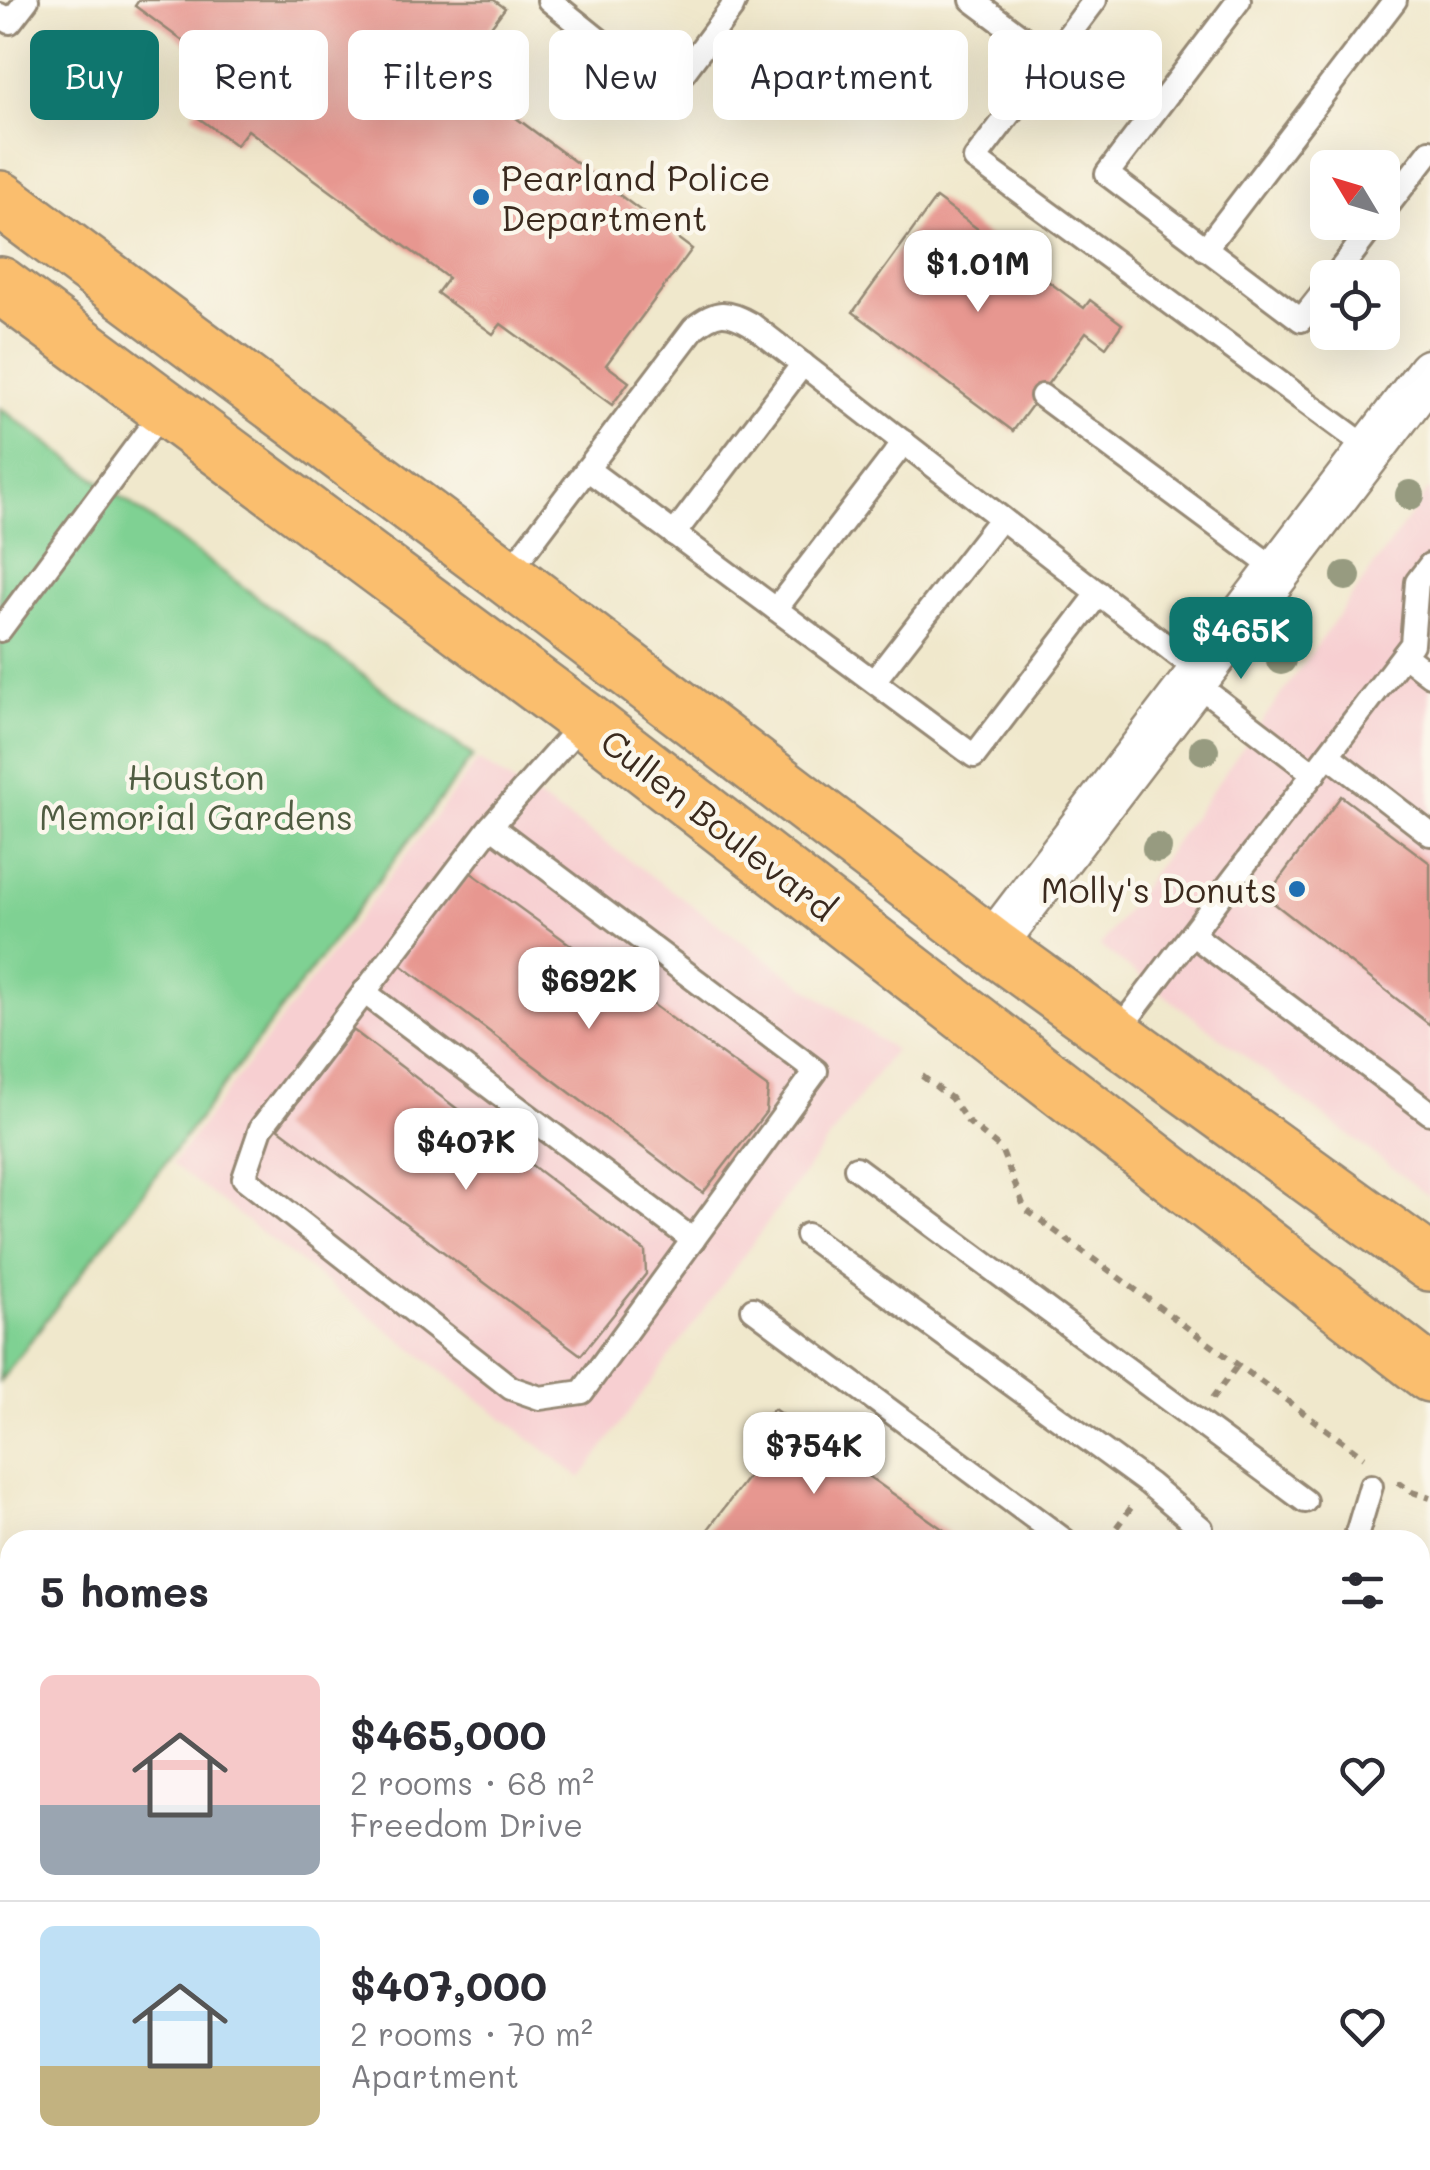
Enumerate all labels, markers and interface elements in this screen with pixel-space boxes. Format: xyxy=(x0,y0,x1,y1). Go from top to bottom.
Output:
chip: Buy xyxy=(30,30,159,120)
chip: Rent xyxy=(179,30,328,120)
chip: Filters xyxy=(348,30,529,120)
chip: New xyxy=(549,30,693,120)
chip: Apartment xyxy=(713,30,968,120)
chip: House xyxy=(988,30,1162,120)
north arrow xyxy=(1310,150,1400,240)
map controls xyxy=(1310,150,1400,350)
place label: Pearland Police Department xyxy=(501,154,771,240)
marker: Pearland Police Department xyxy=(470,186,492,208)
pin: $1.01M xyxy=(897,230,1059,315)
text: $1.01M xyxy=(926,241,1030,283)
button: locate xyxy=(1310,260,1400,350)
pin: $465K xyxy=(1171,597,1311,682)
text: $465K xyxy=(1191,608,1291,650)
street label: Cullen Boulevard xyxy=(592,718,846,930)
park label: Houston Memorial Gardens xyxy=(39,753,353,839)
place label: Molly's Donuts xyxy=(1041,866,1277,912)
marker: Molly's Donuts xyxy=(1286,878,1308,900)
pin: $692K xyxy=(519,947,659,1032)
text: $692K xyxy=(540,958,638,1000)
pin: $407K xyxy=(396,1108,536,1193)
text: $407K xyxy=(416,1119,516,1161)
pin: $754K xyxy=(744,1412,884,1497)
text: $754K xyxy=(765,1423,863,1465)
text: 5 homes xyxy=(40,1563,209,1618)
icon: filters xyxy=(1335,1563,1390,1618)
text: $465,000 xyxy=(350,1706,546,1761)
icon: home xyxy=(120,1715,240,1835)
icon: heart xyxy=(1335,1748,1390,1803)
text: 2 rooms · 68 m² xyxy=(350,1761,594,1803)
text: Freedom Drive xyxy=(350,1803,583,1845)
text: $407,000 xyxy=(350,1957,547,2012)
icon: home xyxy=(120,1966,240,2086)
icon: heart xyxy=(1335,1999,1390,2054)
text: 2 rooms · 70 m² xyxy=(350,2012,593,2054)
text: Apartment xyxy=(350,2054,519,2096)

